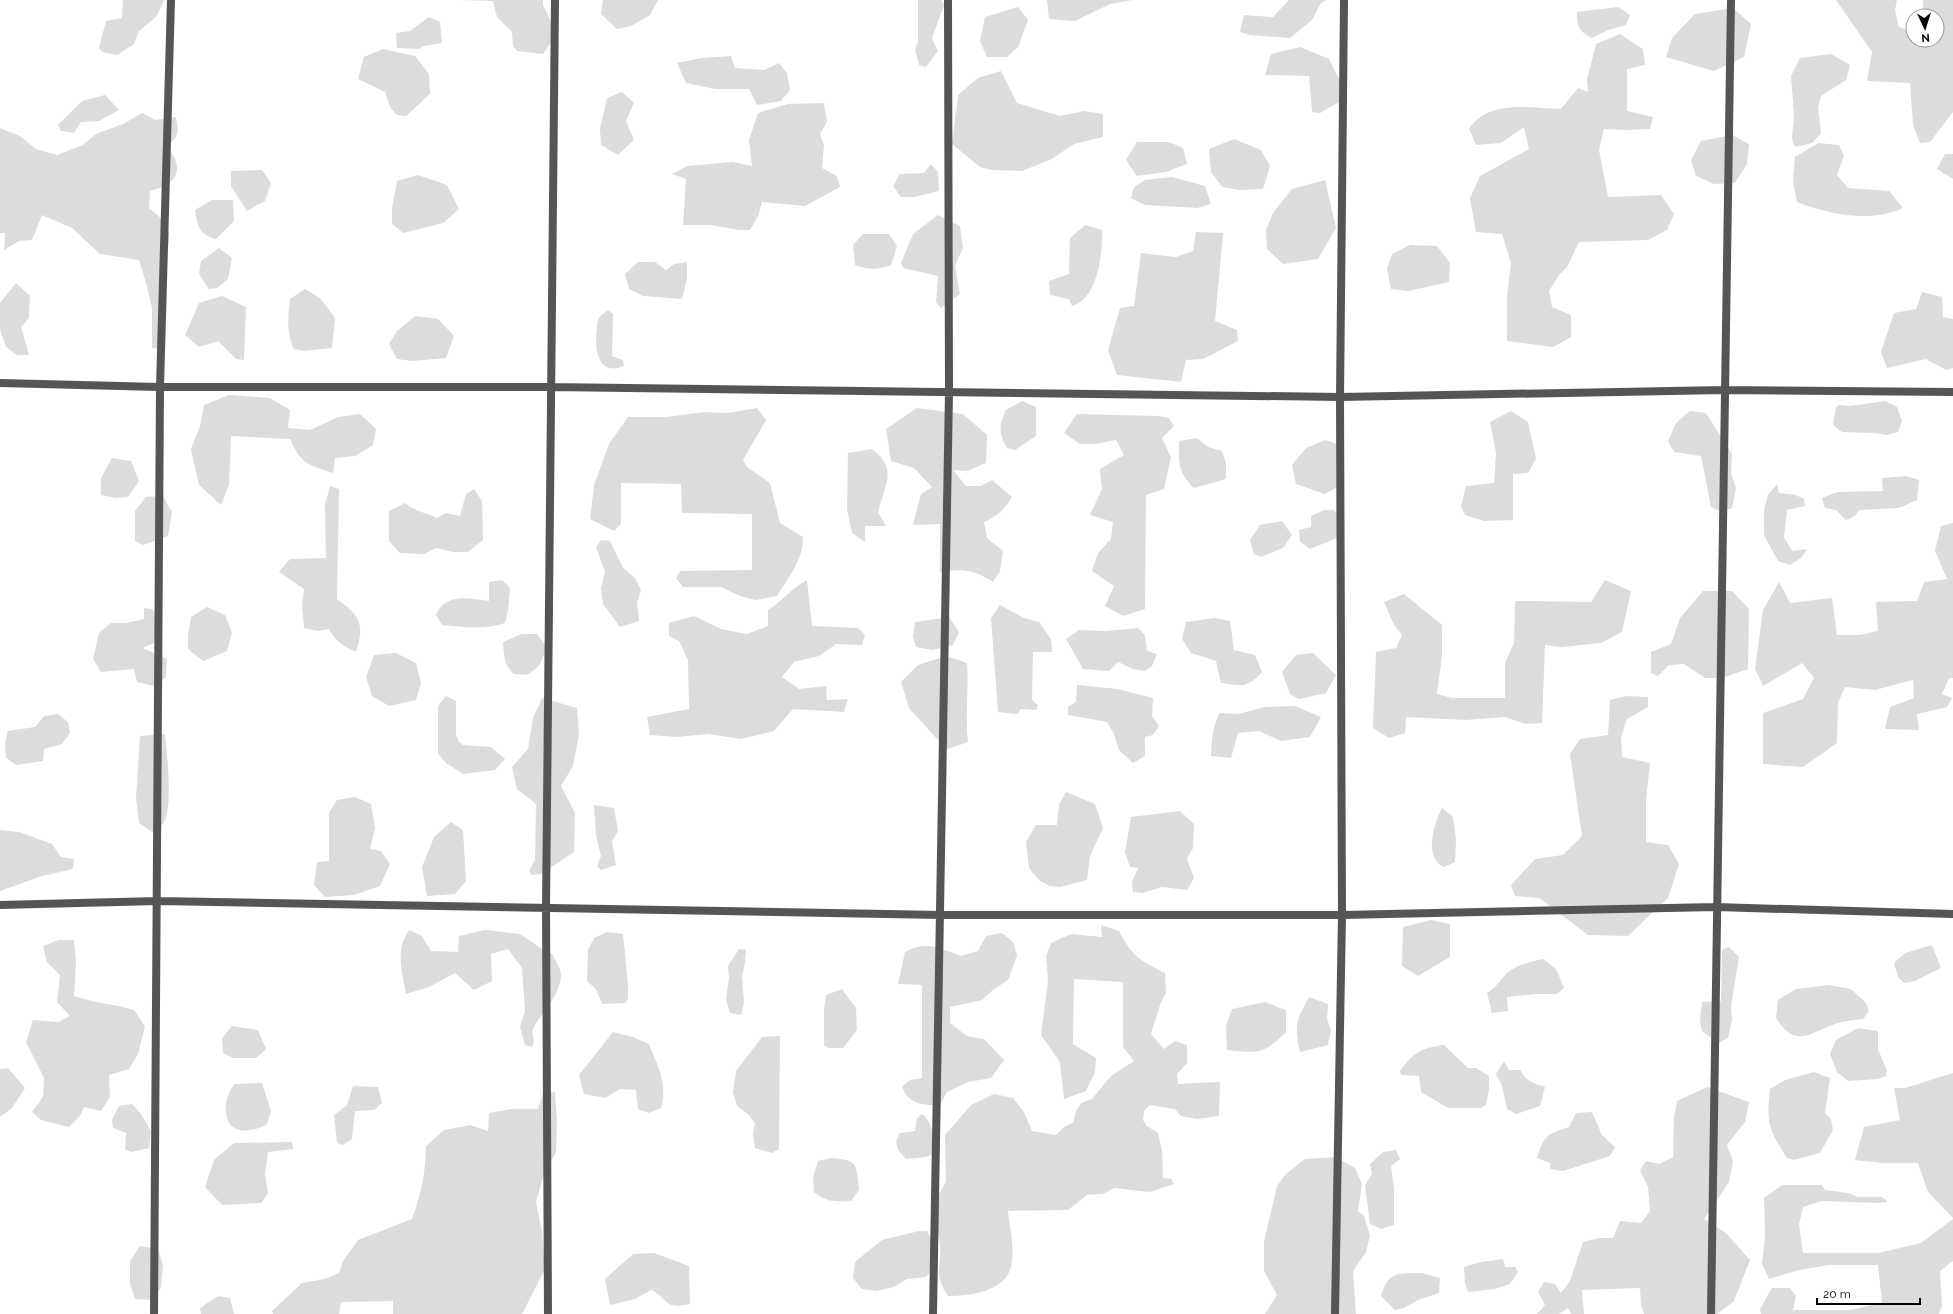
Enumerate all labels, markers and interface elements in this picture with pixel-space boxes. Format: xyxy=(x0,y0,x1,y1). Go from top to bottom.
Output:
north arrow xyxy=(1905,8,1945,48)
text: N xyxy=(1921,31,1930,44)
scale bar xyxy=(1817,1280,1920,1306)
text: 20 m xyxy=(1823,1287,1851,1301)

